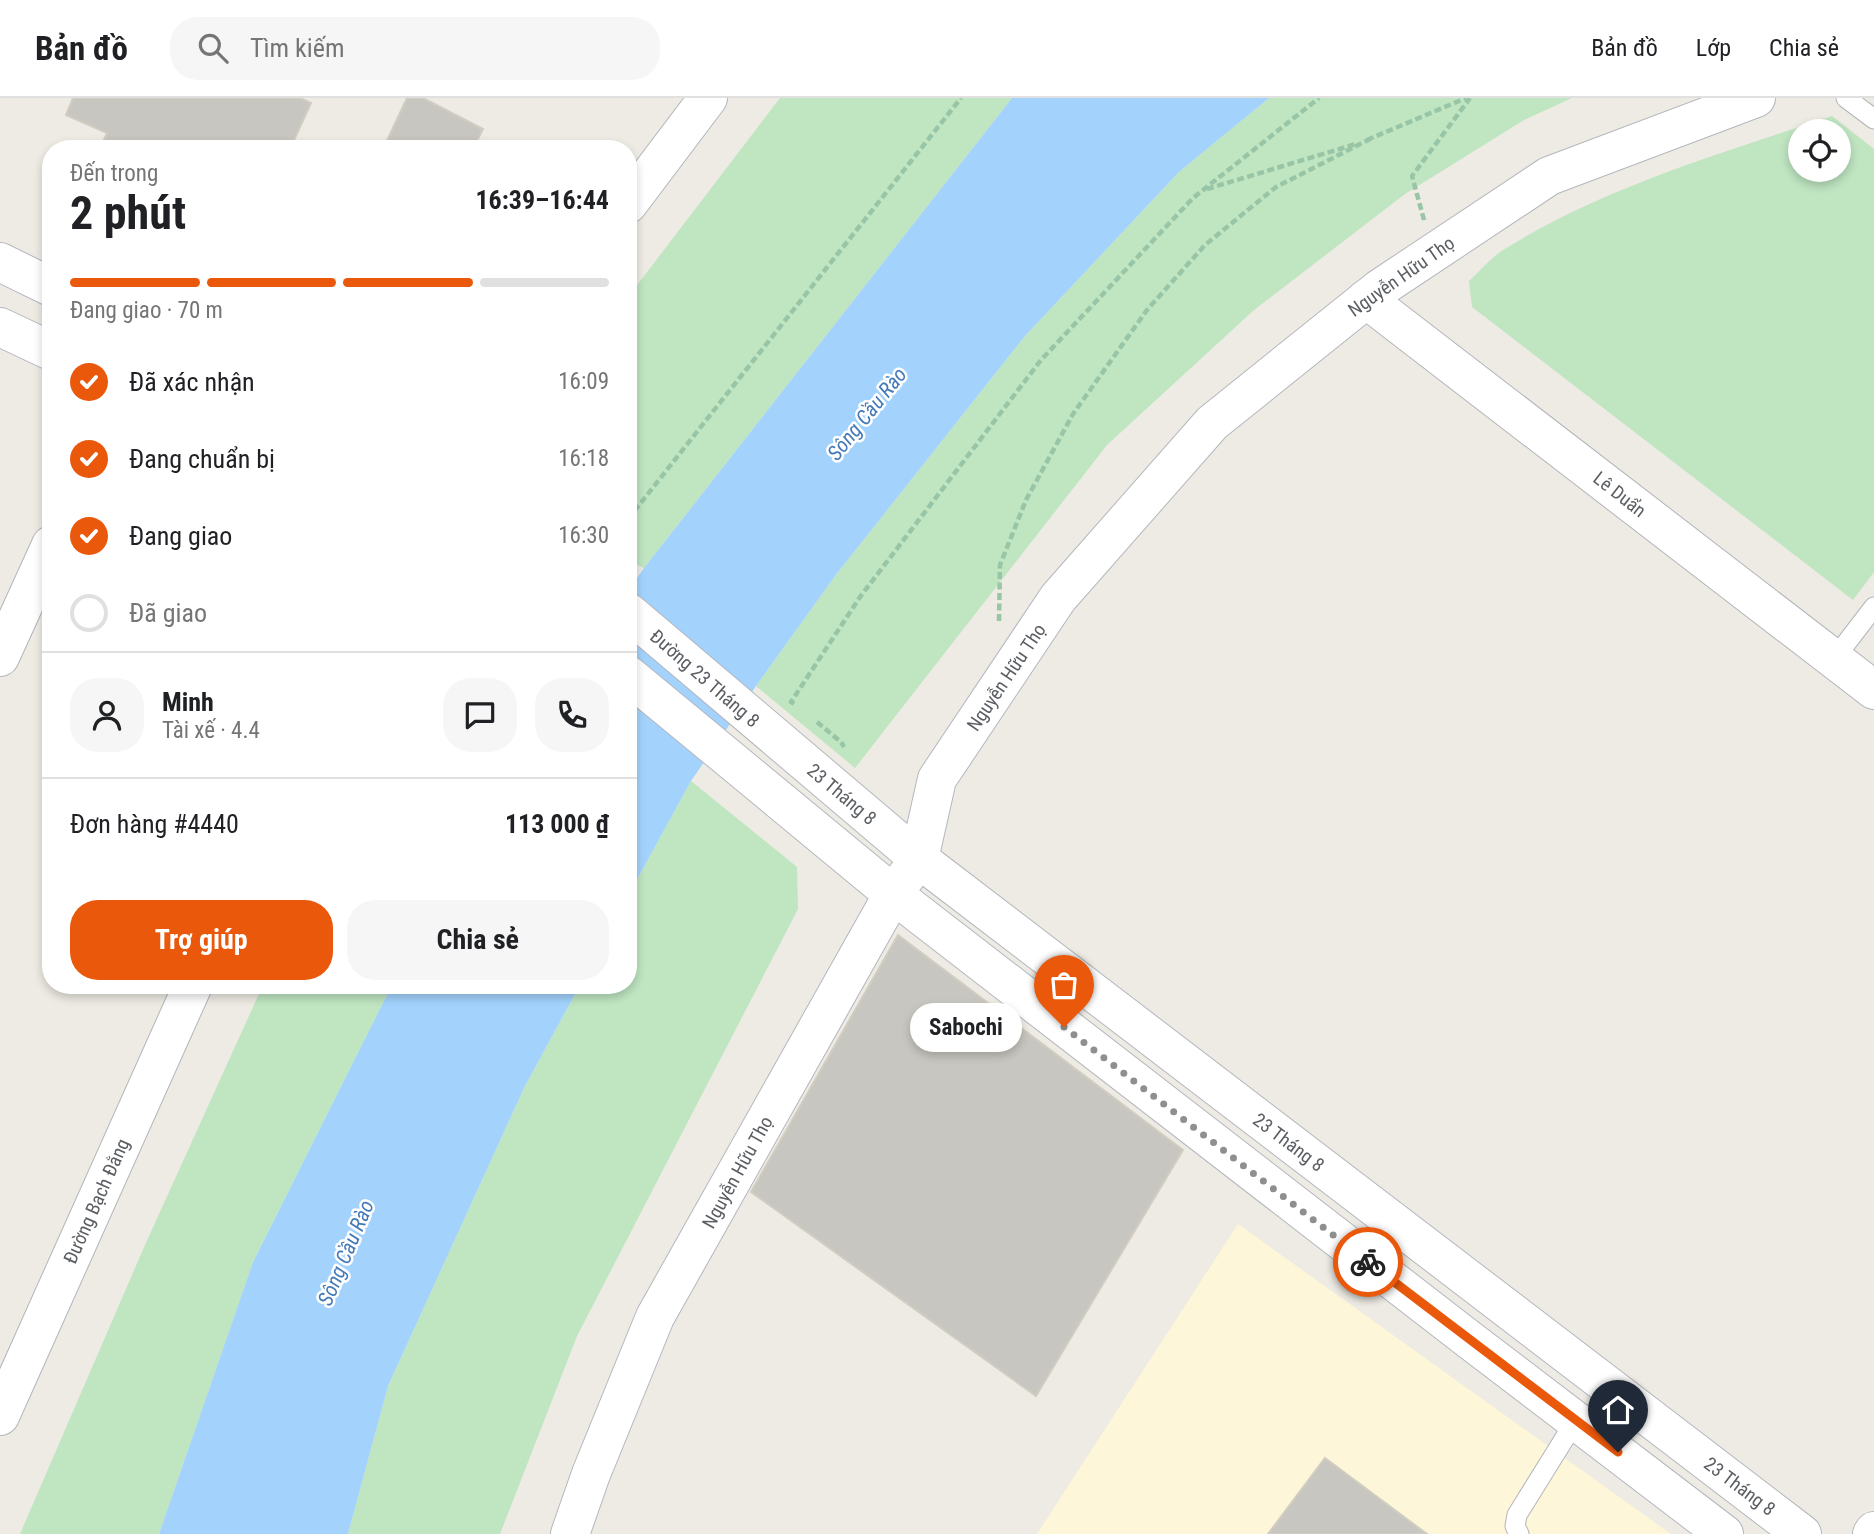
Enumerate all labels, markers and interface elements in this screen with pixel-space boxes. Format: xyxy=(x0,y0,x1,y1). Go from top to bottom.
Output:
search box xyxy=(170,17,660,80)
text: Bản đồ xyxy=(35,29,128,68)
icon: search xyxy=(194,29,232,67)
text: Tìm kiếm xyxy=(250,33,345,63)
text: Bản đồ xyxy=(1591,34,1658,62)
text: Lớp xyxy=(1696,34,1731,62)
text: Chia sẻ xyxy=(1769,34,1839,62)
map controls xyxy=(1788,119,1851,182)
button: locate xyxy=(1788,119,1851,182)
text: Đến trong xyxy=(70,160,158,187)
text: 16:39–16:44 xyxy=(475,185,609,215)
text: 2 phút xyxy=(70,186,186,240)
street label: Nguyễn Hữu Thọ xyxy=(1344,231,1459,322)
text: Đang giao · 70 m xyxy=(70,297,223,324)
icon: check xyxy=(70,363,108,401)
water label: Sông Cầu Rào xyxy=(822,363,912,465)
text: Đã xác nhận xyxy=(129,367,255,397)
text: 16:09 xyxy=(558,368,609,395)
icon: check xyxy=(70,440,108,478)
text: Đang chuẩn bị xyxy=(129,444,275,474)
text: 16:18 xyxy=(558,445,609,472)
street label: Lê Duẩn xyxy=(1589,467,1651,522)
icon: check xyxy=(70,517,108,555)
text: Đang giao xyxy=(129,521,232,551)
text: 16:30 xyxy=(558,522,609,549)
text: Đã giao xyxy=(129,598,207,628)
street label: Nguyễn Hữu Thọ xyxy=(962,619,1051,735)
street label: Đường 23 Tháng 8 xyxy=(645,625,764,732)
button: person xyxy=(70,678,144,752)
button: chat xyxy=(443,678,517,752)
button: phone xyxy=(535,678,609,752)
text: Minh xyxy=(162,687,214,717)
text: Tài xế · 4.4 xyxy=(162,717,260,744)
street label: 23 Tháng 8 xyxy=(802,759,881,830)
text: Đơn hàng #4440 xyxy=(70,809,239,839)
text: 113 000 ₫ xyxy=(505,809,609,839)
button: Trợ giúp xyxy=(70,900,333,980)
button: Chia sẻ xyxy=(347,900,609,980)
pin xyxy=(1034,955,1094,1027)
icon: bag xyxy=(1045,966,1083,1004)
callout: Sabochi xyxy=(910,1002,1022,1052)
text: Sabochi xyxy=(929,1014,1003,1041)
street label: 23 Tháng 8 xyxy=(1249,1108,1329,1177)
street label: Nguyễn Hữu Thọ xyxy=(697,1112,778,1232)
street label: Đường Bạch Đằng xyxy=(59,1135,134,1267)
water label: Sông Cầu Rào xyxy=(313,1197,379,1309)
courier xyxy=(1333,1227,1403,1297)
icon: bike xyxy=(1349,1243,1387,1281)
pin xyxy=(1588,1380,1648,1452)
icon: home xyxy=(1599,1391,1637,1429)
street label: 23 Tháng 8 xyxy=(1700,1452,1780,1521)

